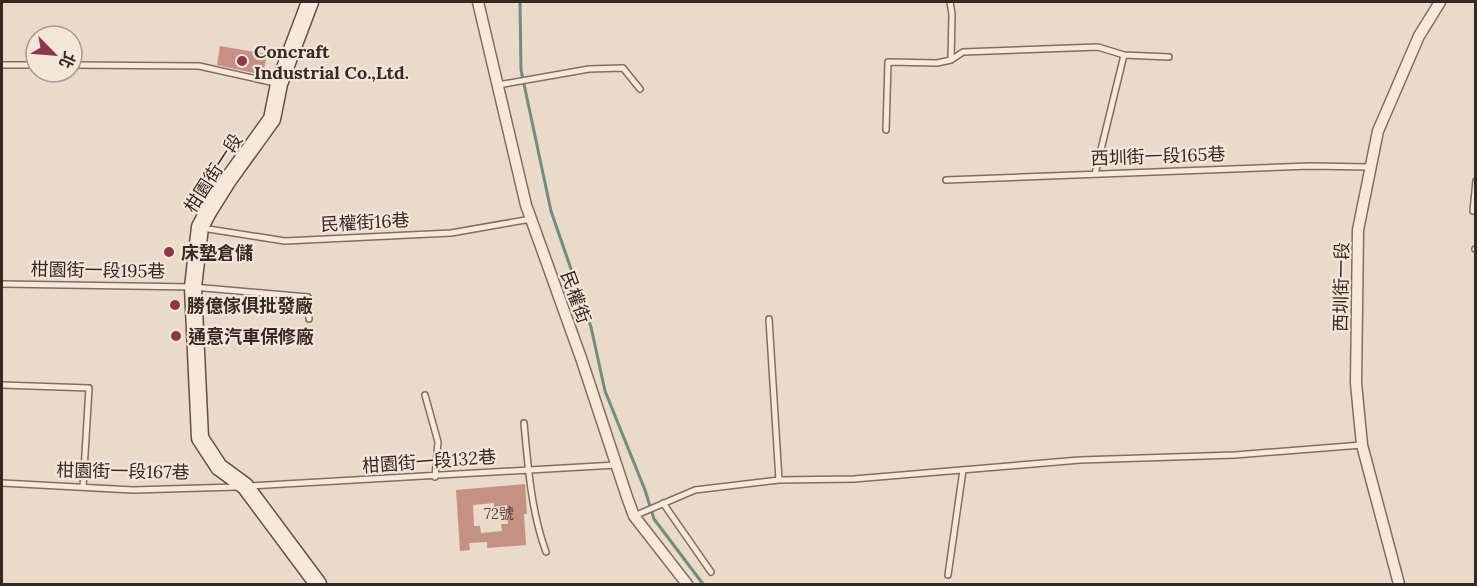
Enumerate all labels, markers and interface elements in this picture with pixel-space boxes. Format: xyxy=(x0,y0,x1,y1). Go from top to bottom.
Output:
north arrow xyxy=(24,24,84,84)
place label: Concraft Industrial Co.,Ltd. xyxy=(254,40,409,84)
text: 北 xyxy=(55,49,80,72)
marker: Concraft Industrial Co.,Ltd. xyxy=(235,54,249,68)
street label: 柑園街一段 xyxy=(179,129,247,217)
street label: 西圳街一段165巷 xyxy=(1090,142,1226,170)
street label: 民權街16巷 xyxy=(320,208,410,236)
place label: 床墊倉儲 xyxy=(181,241,253,264)
street label: 西圳街一段 xyxy=(1329,242,1353,332)
marker: 床墊倉儲 xyxy=(162,245,176,259)
street label: 柑園街一段195巷 xyxy=(30,257,166,283)
street label: 民權街 xyxy=(556,268,596,326)
place label: 勝億傢俱批發廠 xyxy=(187,294,313,317)
marker: 勝億傢俱批發廠 xyxy=(168,298,182,312)
place label: 通意汽車保修廠 xyxy=(188,325,314,348)
marker: 通意汽車保修廠 xyxy=(169,329,183,343)
street label: 柑園街一段132巷 xyxy=(361,445,497,477)
street label: 柑園街一段167巷 xyxy=(56,458,190,484)
house number: 72號 xyxy=(484,504,514,523)

